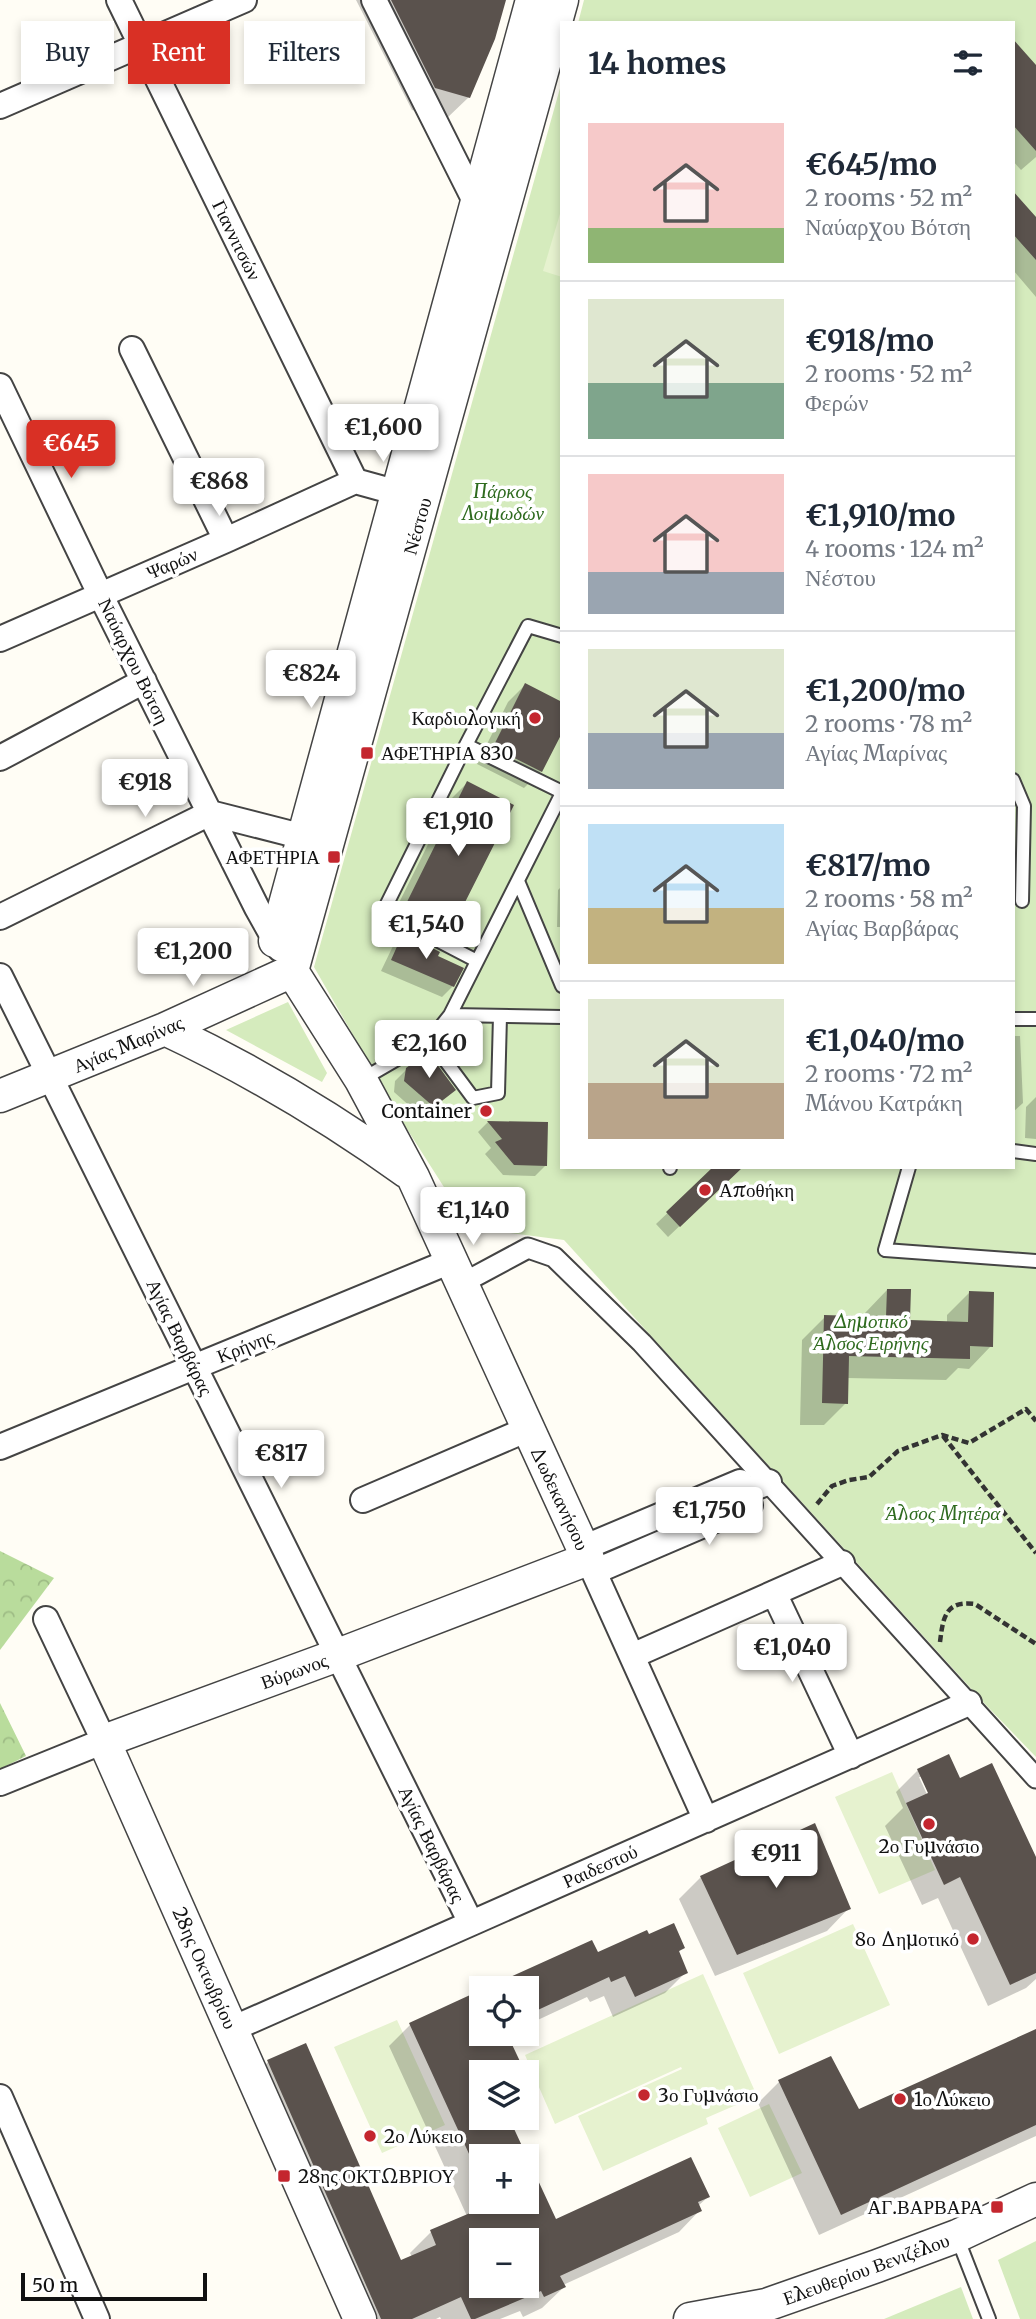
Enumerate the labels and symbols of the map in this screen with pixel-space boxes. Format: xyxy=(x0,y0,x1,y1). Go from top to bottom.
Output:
street label: Γιαννιτσών xyxy=(207,196,267,285)
pin: €1,600 xyxy=(326,405,440,464)
pin: €645 xyxy=(30,420,112,480)
pin: €868 xyxy=(178,458,260,518)
park label: Πάρκος Λοιμωδών xyxy=(461,479,544,525)
street label: Νέστου xyxy=(397,495,437,557)
street label: Ψαρών xyxy=(143,541,202,584)
street label: Ναύαρχου Βότση xyxy=(93,594,175,728)
pin: €824 xyxy=(270,650,352,710)
place label: Καρδιολογική xyxy=(411,706,521,730)
marker: Καρδιολογική xyxy=(527,710,543,726)
place label: ΑΦΕΤΗΡΙΑ 830 xyxy=(381,741,513,765)
marker: ΑΦΕΤΗΡΙΑ 830 xyxy=(359,745,375,761)
pin: €918 xyxy=(104,760,186,819)
pin: €1,910 xyxy=(401,798,515,858)
place label: ΑΦΕΤΗΡΙΑ xyxy=(226,845,320,869)
marker: ΑΦΕΤΗΡΙΑ xyxy=(326,849,342,865)
pin: €1,540 xyxy=(369,902,483,961)
pin: €1,200 xyxy=(136,928,250,988)
street label: Αγίας Μαρίνας xyxy=(69,1010,187,1078)
pin: €2,160 xyxy=(372,1020,486,1080)
place label: Container xyxy=(381,1099,472,1123)
marker: Container xyxy=(478,1103,494,1119)
place label: Αποθήκη xyxy=(719,1178,794,1202)
marker: Αποθήκη xyxy=(697,1182,713,1198)
pin: €1,140 xyxy=(416,1188,530,1247)
street label: Αγίας Βαρβάρας xyxy=(141,1275,219,1400)
park label: Δημοτικό Άλσος Ειρήνης xyxy=(812,1309,929,1355)
street label: Κρήνης xyxy=(213,1324,277,1368)
pin: €817 xyxy=(240,1430,322,1490)
street label: Δωδεκανήσου xyxy=(525,1442,595,1554)
pin: €1,750 xyxy=(652,1488,766,1547)
park label: Άλσος Μητέρα xyxy=(884,1501,1001,1525)
pin: €1,040 xyxy=(735,1624,849,1684)
street label: Βύρωνος xyxy=(257,1648,331,1694)
street label: Αγίας Βαρβάρας xyxy=(393,1782,471,1907)
marker: 2ο Γυμνάσιο xyxy=(921,1816,937,1832)
pin: €911 xyxy=(735,1830,817,1890)
place label: 2ο Γυμνάσιο xyxy=(879,1834,979,1858)
street label: Ραιδεστού xyxy=(559,1839,641,1893)
street label: 28ης Οκτωβρίου xyxy=(167,1903,243,2033)
place label: 8ο Δημοτικό xyxy=(855,1927,959,1951)
marker: 8ο Δημοτικό xyxy=(965,1931,981,1947)
place label: 3ο Γυμνάσιο xyxy=(658,2083,759,2107)
marker: 3ο Γυμνάσιο xyxy=(636,2087,652,2103)
place label: 1ο Λύκειο xyxy=(914,2087,991,2111)
marker: 1ο Λύκειο xyxy=(892,2091,908,2107)
place label: 2ο Λύκειο xyxy=(384,2124,464,2148)
marker: 2ο Λύκειο xyxy=(362,2128,378,2144)
place label: 28ης ΟΚΤΩΒΡΙΟΥ xyxy=(298,2164,455,2188)
marker: 28ης ΟΚΤΩΒΡΙΟΥ xyxy=(276,2168,292,2184)
place label: ΑΓ.ΒΑΡΒΑΡΑ xyxy=(868,2195,983,2219)
marker: ΑΓ.ΒΑΡΒΑΡΑ xyxy=(989,2199,1005,2215)
street label: Ελευθερίου Βενιζέλου xyxy=(780,2228,952,2310)
scale bar xyxy=(21,2270,206,2302)

